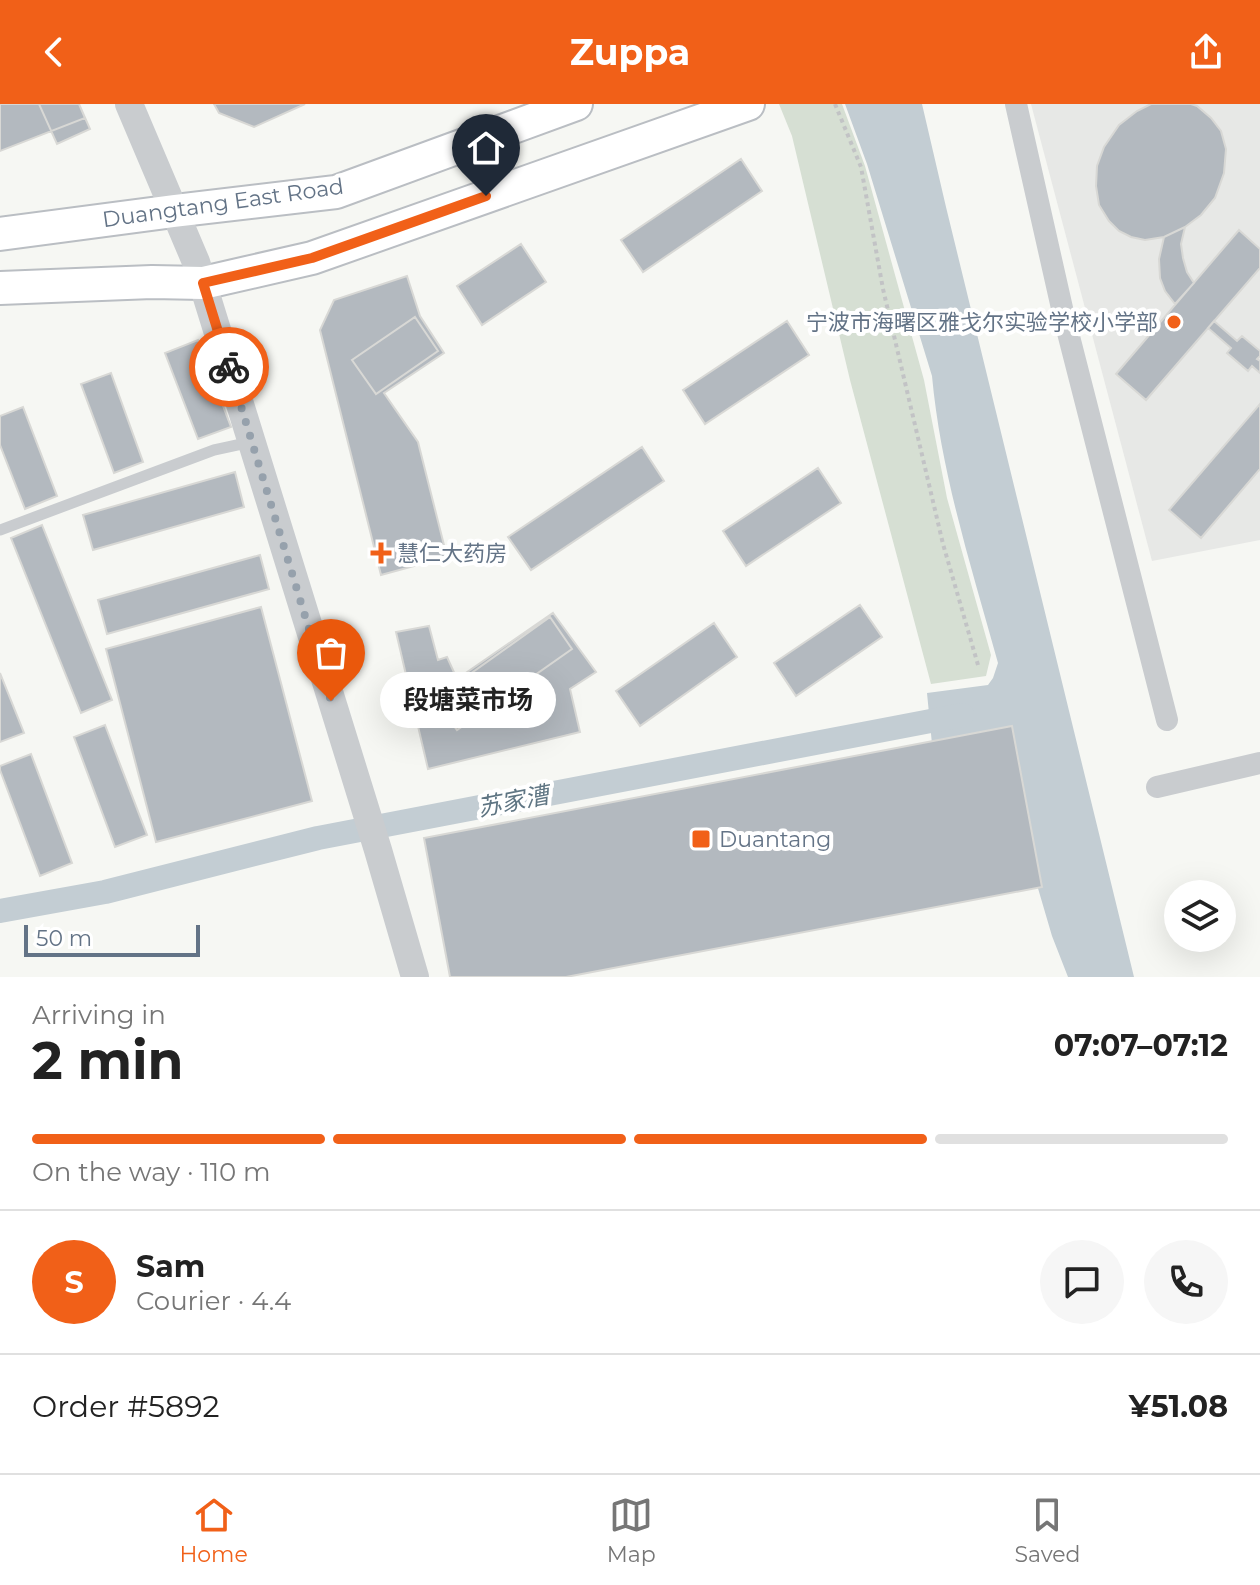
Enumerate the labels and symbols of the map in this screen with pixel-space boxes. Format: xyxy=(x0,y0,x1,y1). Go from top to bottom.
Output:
pin xyxy=(452,114,520,196)
street label: Duangtang East Road xyxy=(101,173,345,233)
place label: 宁波市海曙区雅戈尔实验学校小学部 xyxy=(806,309,1158,336)
marker: 宁波市海曙区雅戈尔实验学校小学部 xyxy=(1165,313,1183,331)
courier xyxy=(189,327,269,407)
place label: 慧仁大药房 xyxy=(397,540,507,567)
marker: 慧仁大药房 xyxy=(372,544,390,562)
pin xyxy=(297,619,365,701)
callout: 段塘菜市场 xyxy=(379,673,555,729)
water label: 苏家漕 xyxy=(475,779,555,822)
place label: Duantang xyxy=(719,826,831,853)
marker: Duantang xyxy=(690,828,712,850)
scale bar xyxy=(24,921,200,957)

